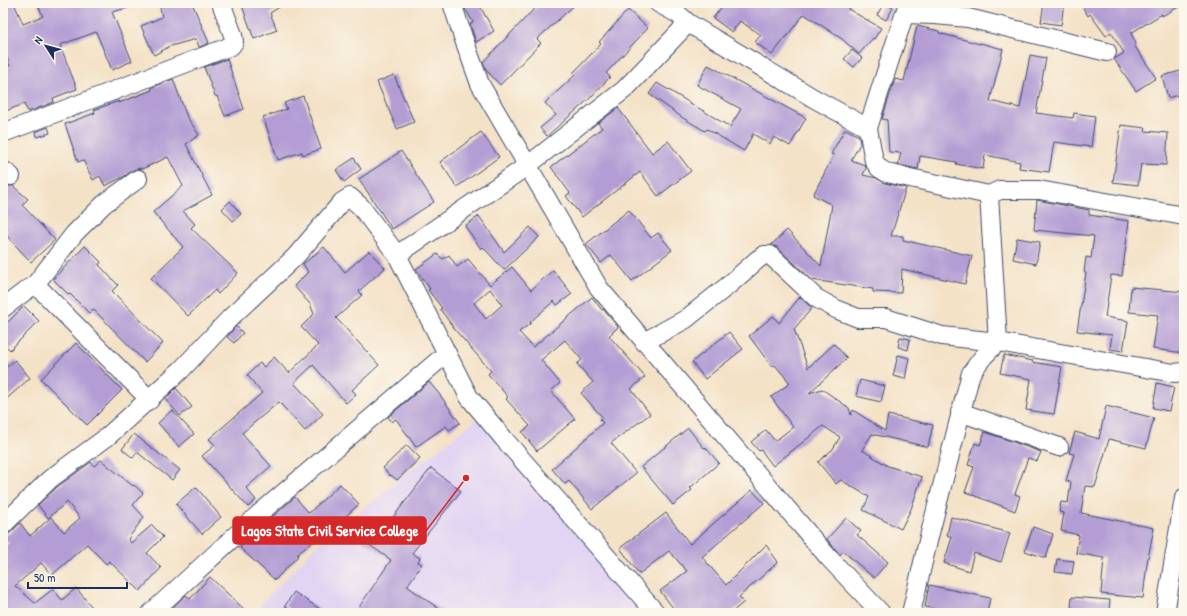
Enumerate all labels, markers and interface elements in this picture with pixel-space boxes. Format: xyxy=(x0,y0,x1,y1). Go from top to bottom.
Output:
north arrow xyxy=(26,26,66,66)
text: N xyxy=(31,34,45,47)
callout: Lagos State Civil Service College xyxy=(233,517,426,544)
text: Lagos State Civil Service College xyxy=(242,520,418,542)
scale bar xyxy=(28,564,127,590)
text: 50 m xyxy=(34,569,55,586)

